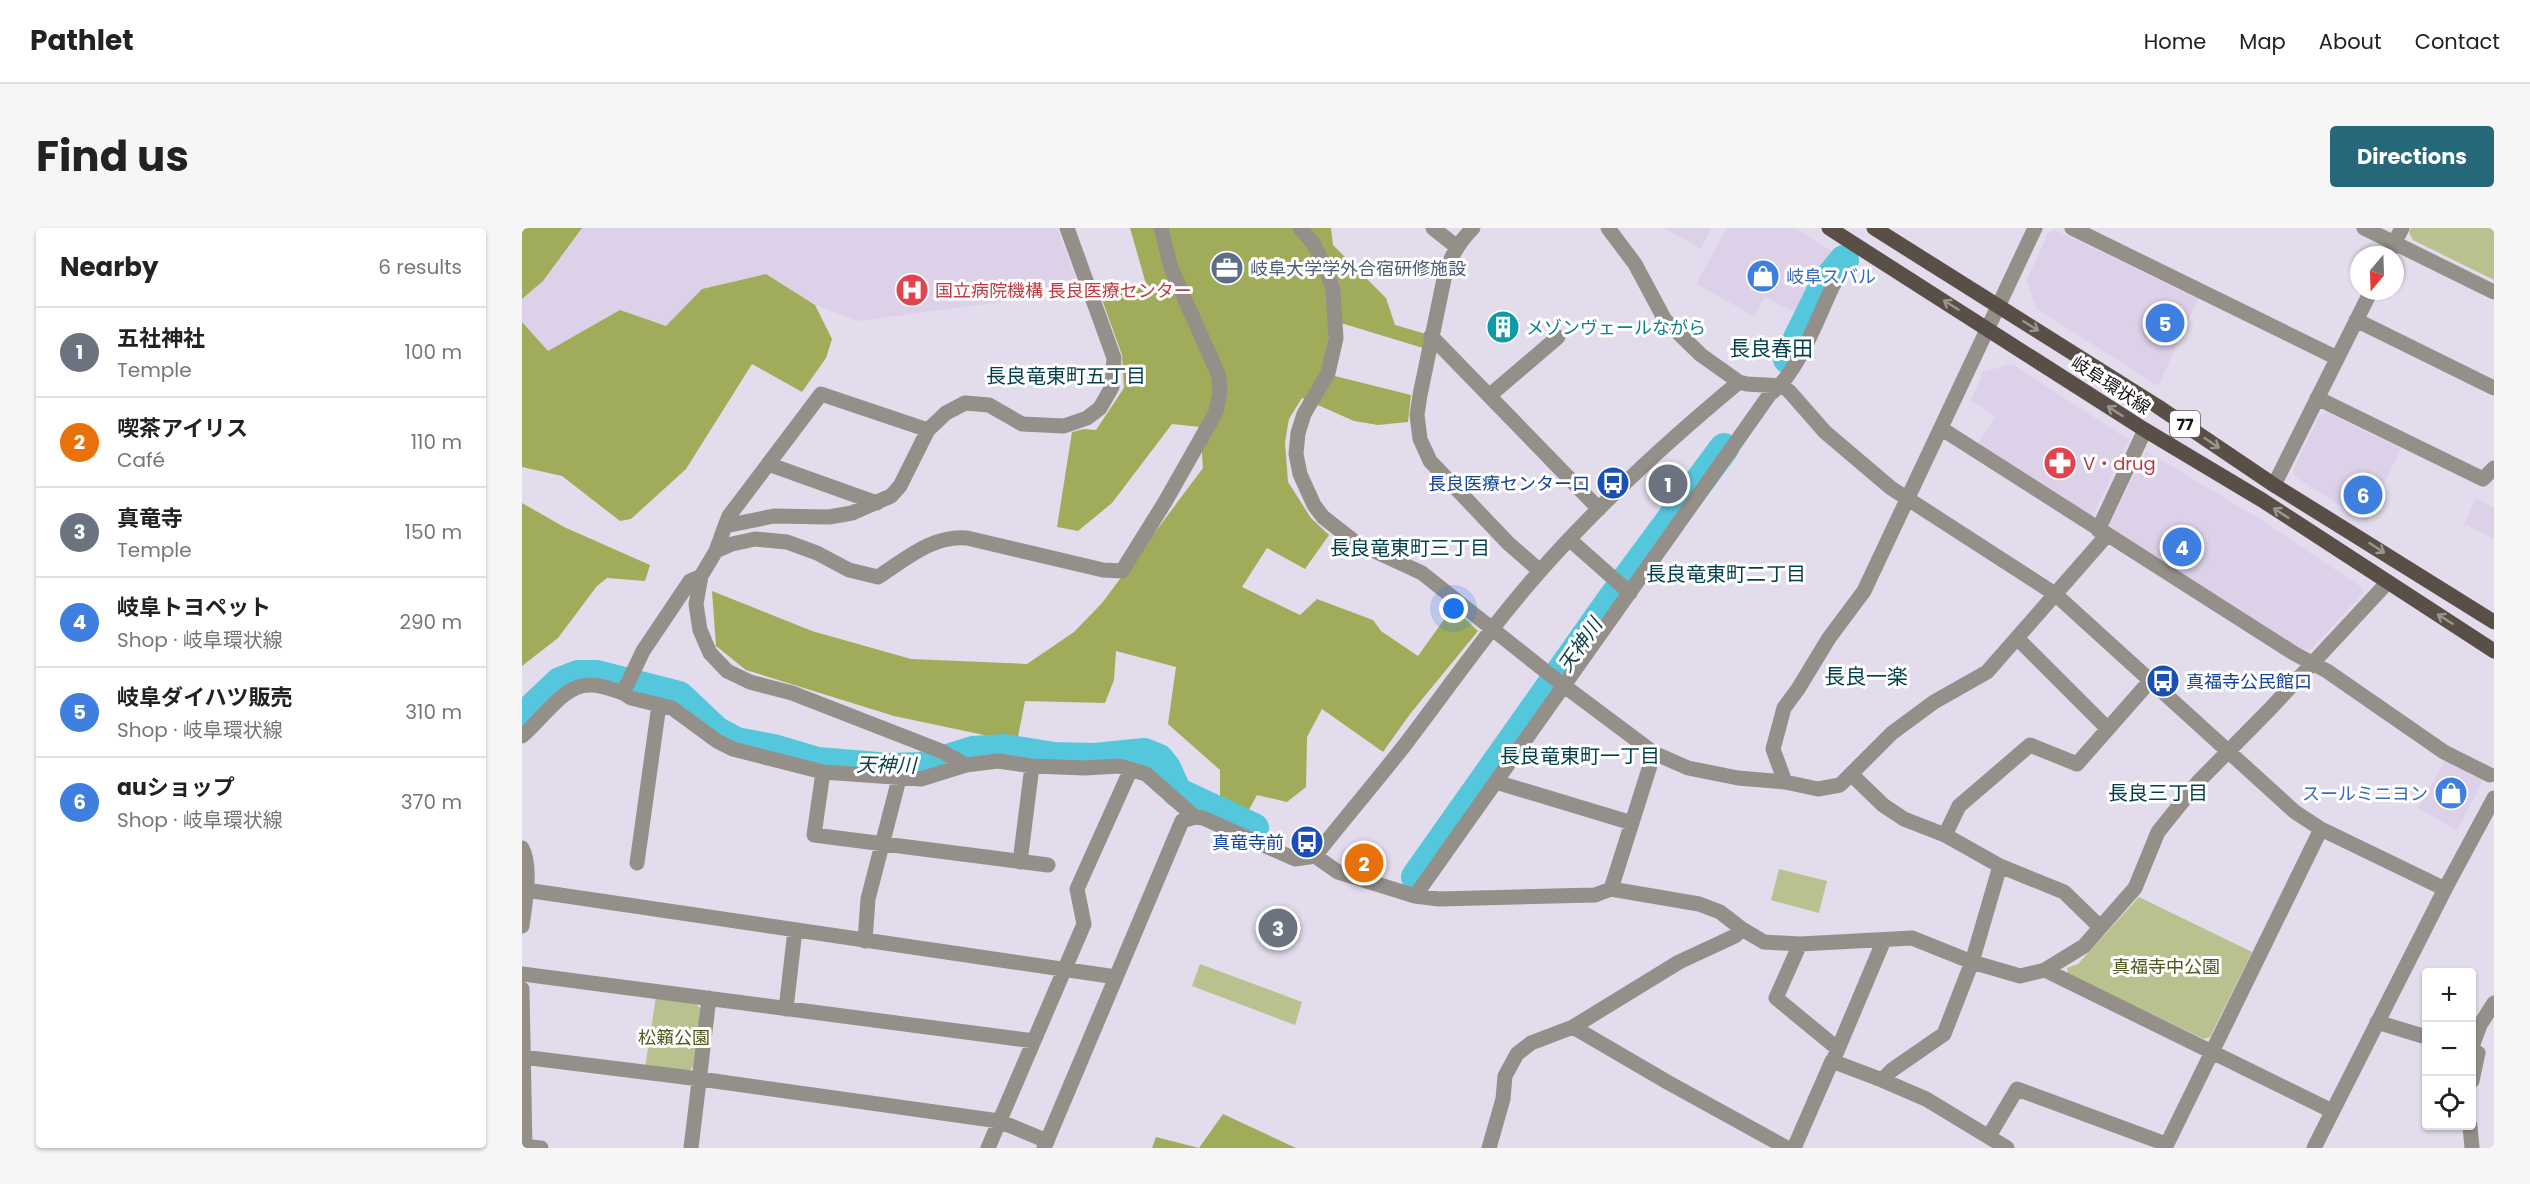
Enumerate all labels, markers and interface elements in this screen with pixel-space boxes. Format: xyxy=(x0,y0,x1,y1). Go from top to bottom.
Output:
text: Pathlet xyxy=(30,21,134,60)
text: Home xyxy=(2144,27,2206,56)
text: Map xyxy=(2239,27,2286,56)
text: About xyxy=(2319,27,2382,56)
text: Contact xyxy=(2415,27,2500,56)
button: Directions xyxy=(2330,126,2494,187)
text: Find us xyxy=(36,127,189,186)
north arrow xyxy=(2350,246,2404,300)
text: Nearby xyxy=(60,249,158,285)
office icon: 岐阜大学学外合宿研修施設 xyxy=(1209,250,1245,286)
text: 6 results xyxy=(378,253,462,281)
place label: 岐阜大学学外合宿研修施設 xyxy=(1250,256,1466,281)
shop icon: 岐阜スバル xyxy=(1745,258,1781,294)
place label: 岐阜スバル xyxy=(1786,264,1876,289)
hospital icon: 国立病院機構 長良医療センター xyxy=(894,272,930,308)
place label: 国立病院機構 長良医療センター xyxy=(935,278,1192,303)
one-way arrow xyxy=(1943,299,1960,311)
pin: 5 xyxy=(2146,300,2184,346)
building icon: メゾンヴェールながら xyxy=(1485,309,1521,345)
place label: メゾンヴェールながら xyxy=(1526,315,1706,340)
one-way arrow xyxy=(2022,320,2039,333)
text: 五社神社 xyxy=(117,323,205,354)
district label: 長良春田 xyxy=(1729,334,1813,363)
text: 1 xyxy=(76,338,83,366)
text: 100 m xyxy=(405,338,462,366)
street label: 岐阜環状線 xyxy=(2066,350,2156,420)
text: Temple xyxy=(117,356,192,384)
district label: 長良竜東町五丁目 xyxy=(986,362,1146,390)
one-way arrow xyxy=(2107,404,2124,416)
road number: 77 xyxy=(2170,411,2200,437)
text: 喫茶アイリス xyxy=(117,413,248,444)
text: 2 xyxy=(74,428,85,456)
text: 110 m xyxy=(411,428,462,456)
one-way arrow xyxy=(2204,437,2220,449)
pharmacy icon: V・drug xyxy=(2042,445,2078,481)
text: Café xyxy=(117,446,165,474)
place label: V・drug xyxy=(2083,451,2156,476)
pin: 1 xyxy=(1648,462,1688,506)
bus stop icon: 長良医療センター口 xyxy=(1595,465,1631,501)
place label: 長良医療センター口 xyxy=(1428,471,1590,496)
pin: 6 xyxy=(2344,472,2382,518)
text: 真竜寺 xyxy=(117,503,183,534)
one-way arrow xyxy=(2273,507,2290,519)
text: 3 xyxy=(73,518,86,546)
text: 150 m xyxy=(405,518,462,546)
pin: 4 xyxy=(2162,524,2202,570)
district label: 長良竜東町三丁目 xyxy=(1330,534,1490,562)
text: Temple xyxy=(117,536,192,564)
one-way arrow xyxy=(2368,541,2385,554)
district label: 長良竜東町二丁目 xyxy=(1646,560,1806,588)
text: 岐阜トヨペット xyxy=(117,592,271,623)
your location xyxy=(1439,594,1468,623)
text: 4 xyxy=(73,608,86,636)
text: 290 m xyxy=(399,608,462,636)
water label: 天神川 xyxy=(1551,611,1610,678)
one-way arrow xyxy=(2436,613,2453,626)
text: Shop · 岐阜環状線 xyxy=(117,626,283,654)
district label: 長良一楽 xyxy=(1824,662,1908,691)
bus stop icon: 真福寺公民館口 xyxy=(2145,663,2181,699)
place label: 真福寺公民館口 xyxy=(2186,669,2312,694)
text: 岐阜ダイハツ販売 xyxy=(117,682,293,713)
text: 5 xyxy=(73,698,86,726)
text: 310 m xyxy=(405,698,462,726)
text: Shop · 岐阜環状線 xyxy=(117,716,283,744)
district label: 長良竜東町一丁目 xyxy=(1500,742,1660,770)
water label: 天神川 xyxy=(856,750,918,780)
text: auショップ xyxy=(117,772,235,803)
shop icon: スールミニヨン xyxy=(2433,775,2469,811)
district label: 長良三丁目 xyxy=(2108,779,2208,807)
place label: スールミニヨン xyxy=(2302,781,2428,806)
text: 6 xyxy=(73,788,86,816)
text: 370 m xyxy=(401,788,462,816)
text: Shop · 岐阜環状線 xyxy=(117,806,283,834)
bus stop icon: 真竜寺前 xyxy=(1289,824,1325,860)
place label: 真竜寺前 xyxy=(1212,830,1284,855)
pin: 2 xyxy=(1344,840,1384,886)
pin: 3 xyxy=(1258,906,1298,950)
park label: 真福寺中公園 xyxy=(2112,954,2220,979)
map controls xyxy=(2422,968,2476,1130)
button: + xyxy=(2422,968,2476,1022)
button: − xyxy=(2422,1022,2476,1076)
park label: 松籟公園 xyxy=(638,1025,710,1050)
button: locate xyxy=(2422,1076,2476,1130)

